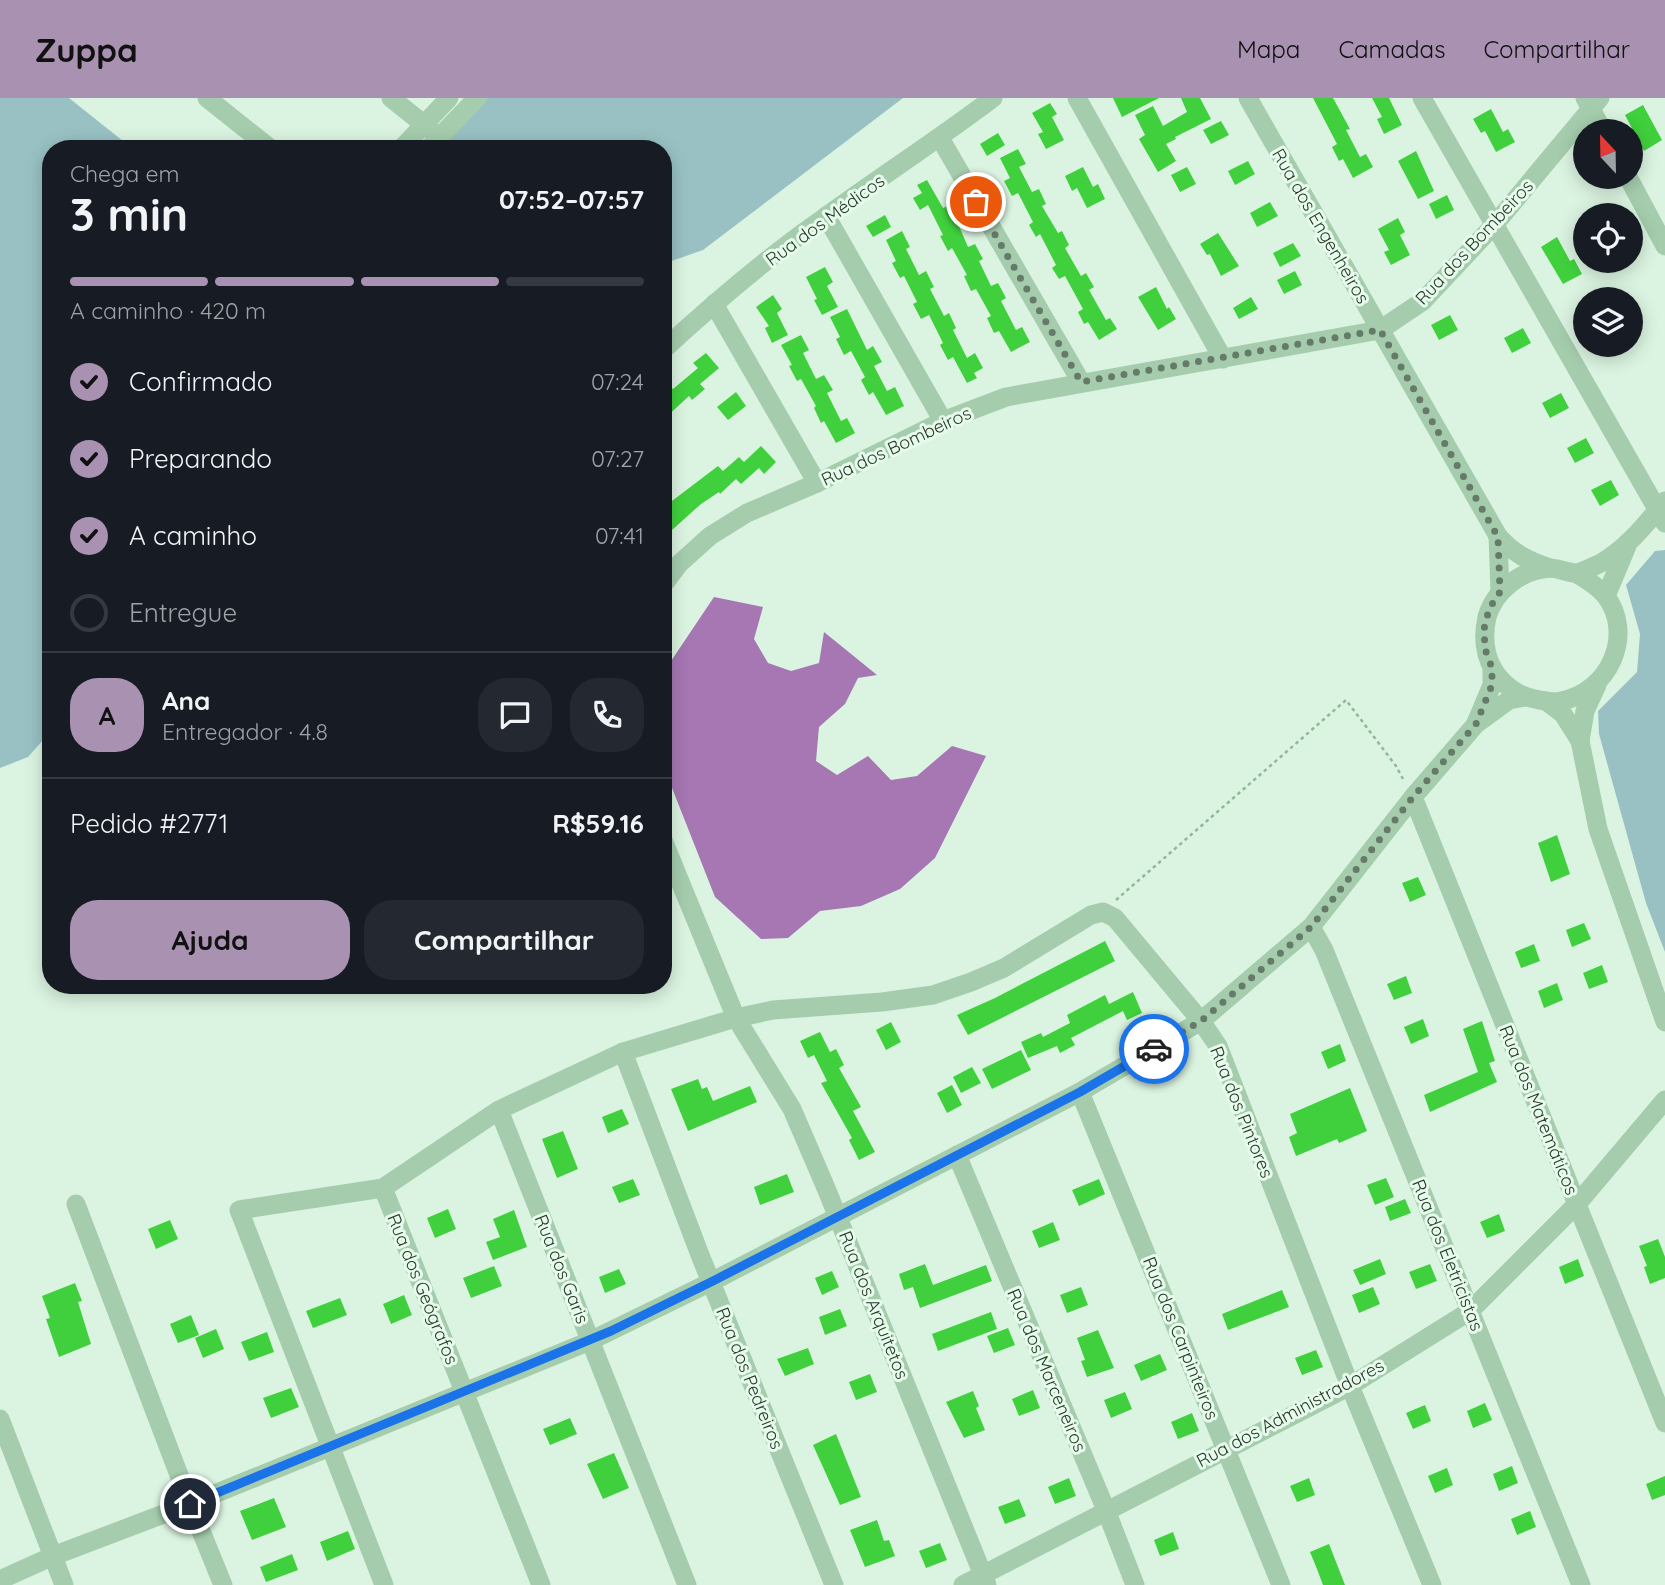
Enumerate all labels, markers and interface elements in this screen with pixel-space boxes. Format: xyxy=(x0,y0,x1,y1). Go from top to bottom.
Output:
text: Zuppa xyxy=(35,29,138,70)
text: Mapa xyxy=(1237,34,1300,64)
text: Camadas xyxy=(1338,34,1445,64)
text: Compartilhar xyxy=(1483,34,1630,64)
north arrow xyxy=(1573,119,1643,189)
map controls xyxy=(1573,119,1643,357)
street label: Rua dos Engenheiros xyxy=(1267,144,1375,308)
text: Chega em xyxy=(70,159,179,188)
street label: Rua dos Médicos xyxy=(761,169,889,271)
pin xyxy=(946,172,1006,232)
street label: Rua dos Bombeiros xyxy=(1410,175,1538,309)
text: 07:52–07:57 xyxy=(499,183,644,216)
icon: bag xyxy=(957,183,995,221)
text: 3 min xyxy=(70,185,188,243)
button: locate xyxy=(1573,203,1643,273)
button: layers xyxy=(1573,287,1643,357)
text: A caminho · 420 m xyxy=(70,296,266,325)
icon: check xyxy=(70,363,108,401)
text: Confirmado xyxy=(129,365,273,398)
text: 07:24 xyxy=(591,367,644,396)
street label: Rua dos Bombeiros xyxy=(817,401,975,491)
icon: check xyxy=(70,440,108,478)
text: Preparando xyxy=(129,442,272,475)
text: 07:27 xyxy=(591,444,644,473)
icon: check xyxy=(70,517,108,555)
text: A caminho xyxy=(129,519,257,552)
text: 07:41 xyxy=(595,521,644,550)
text: Entregue xyxy=(129,596,237,629)
button: chat xyxy=(478,678,552,752)
button: phone xyxy=(570,678,644,752)
text: Ana xyxy=(162,684,210,717)
text: A xyxy=(99,699,115,732)
text: Entregador · 4.8 xyxy=(162,717,328,746)
text: Pedido #2771 xyxy=(70,807,228,840)
text: R$59.16 xyxy=(552,807,644,840)
button: Ajuda xyxy=(70,900,350,980)
button: Compartilhar xyxy=(364,900,644,980)
courier xyxy=(1119,1014,1189,1084)
street label: Rua dos Matemáticos xyxy=(1494,1022,1584,1198)
icon: car xyxy=(1135,1030,1173,1068)
street label: Rua dos Pintores xyxy=(1205,1043,1279,1181)
street label: Rua dos Eletricistas xyxy=(1407,1176,1489,1334)
street label: Rua dos Geógrafos xyxy=(382,1210,464,1368)
street label: Rua dos Garis xyxy=(530,1211,594,1327)
street label: Rua dos Arquitetos xyxy=(834,1228,914,1382)
street label: Rua dos Carpinteiros xyxy=(1138,1253,1224,1423)
street label: Rua dos Marceneiros xyxy=(1002,1285,1092,1455)
street label: Rua dos Pedreiros xyxy=(711,1304,789,1452)
street label: Rua dos Administradores xyxy=(1192,1354,1388,1472)
pin xyxy=(160,1474,220,1534)
icon: home xyxy=(171,1485,209,1523)

